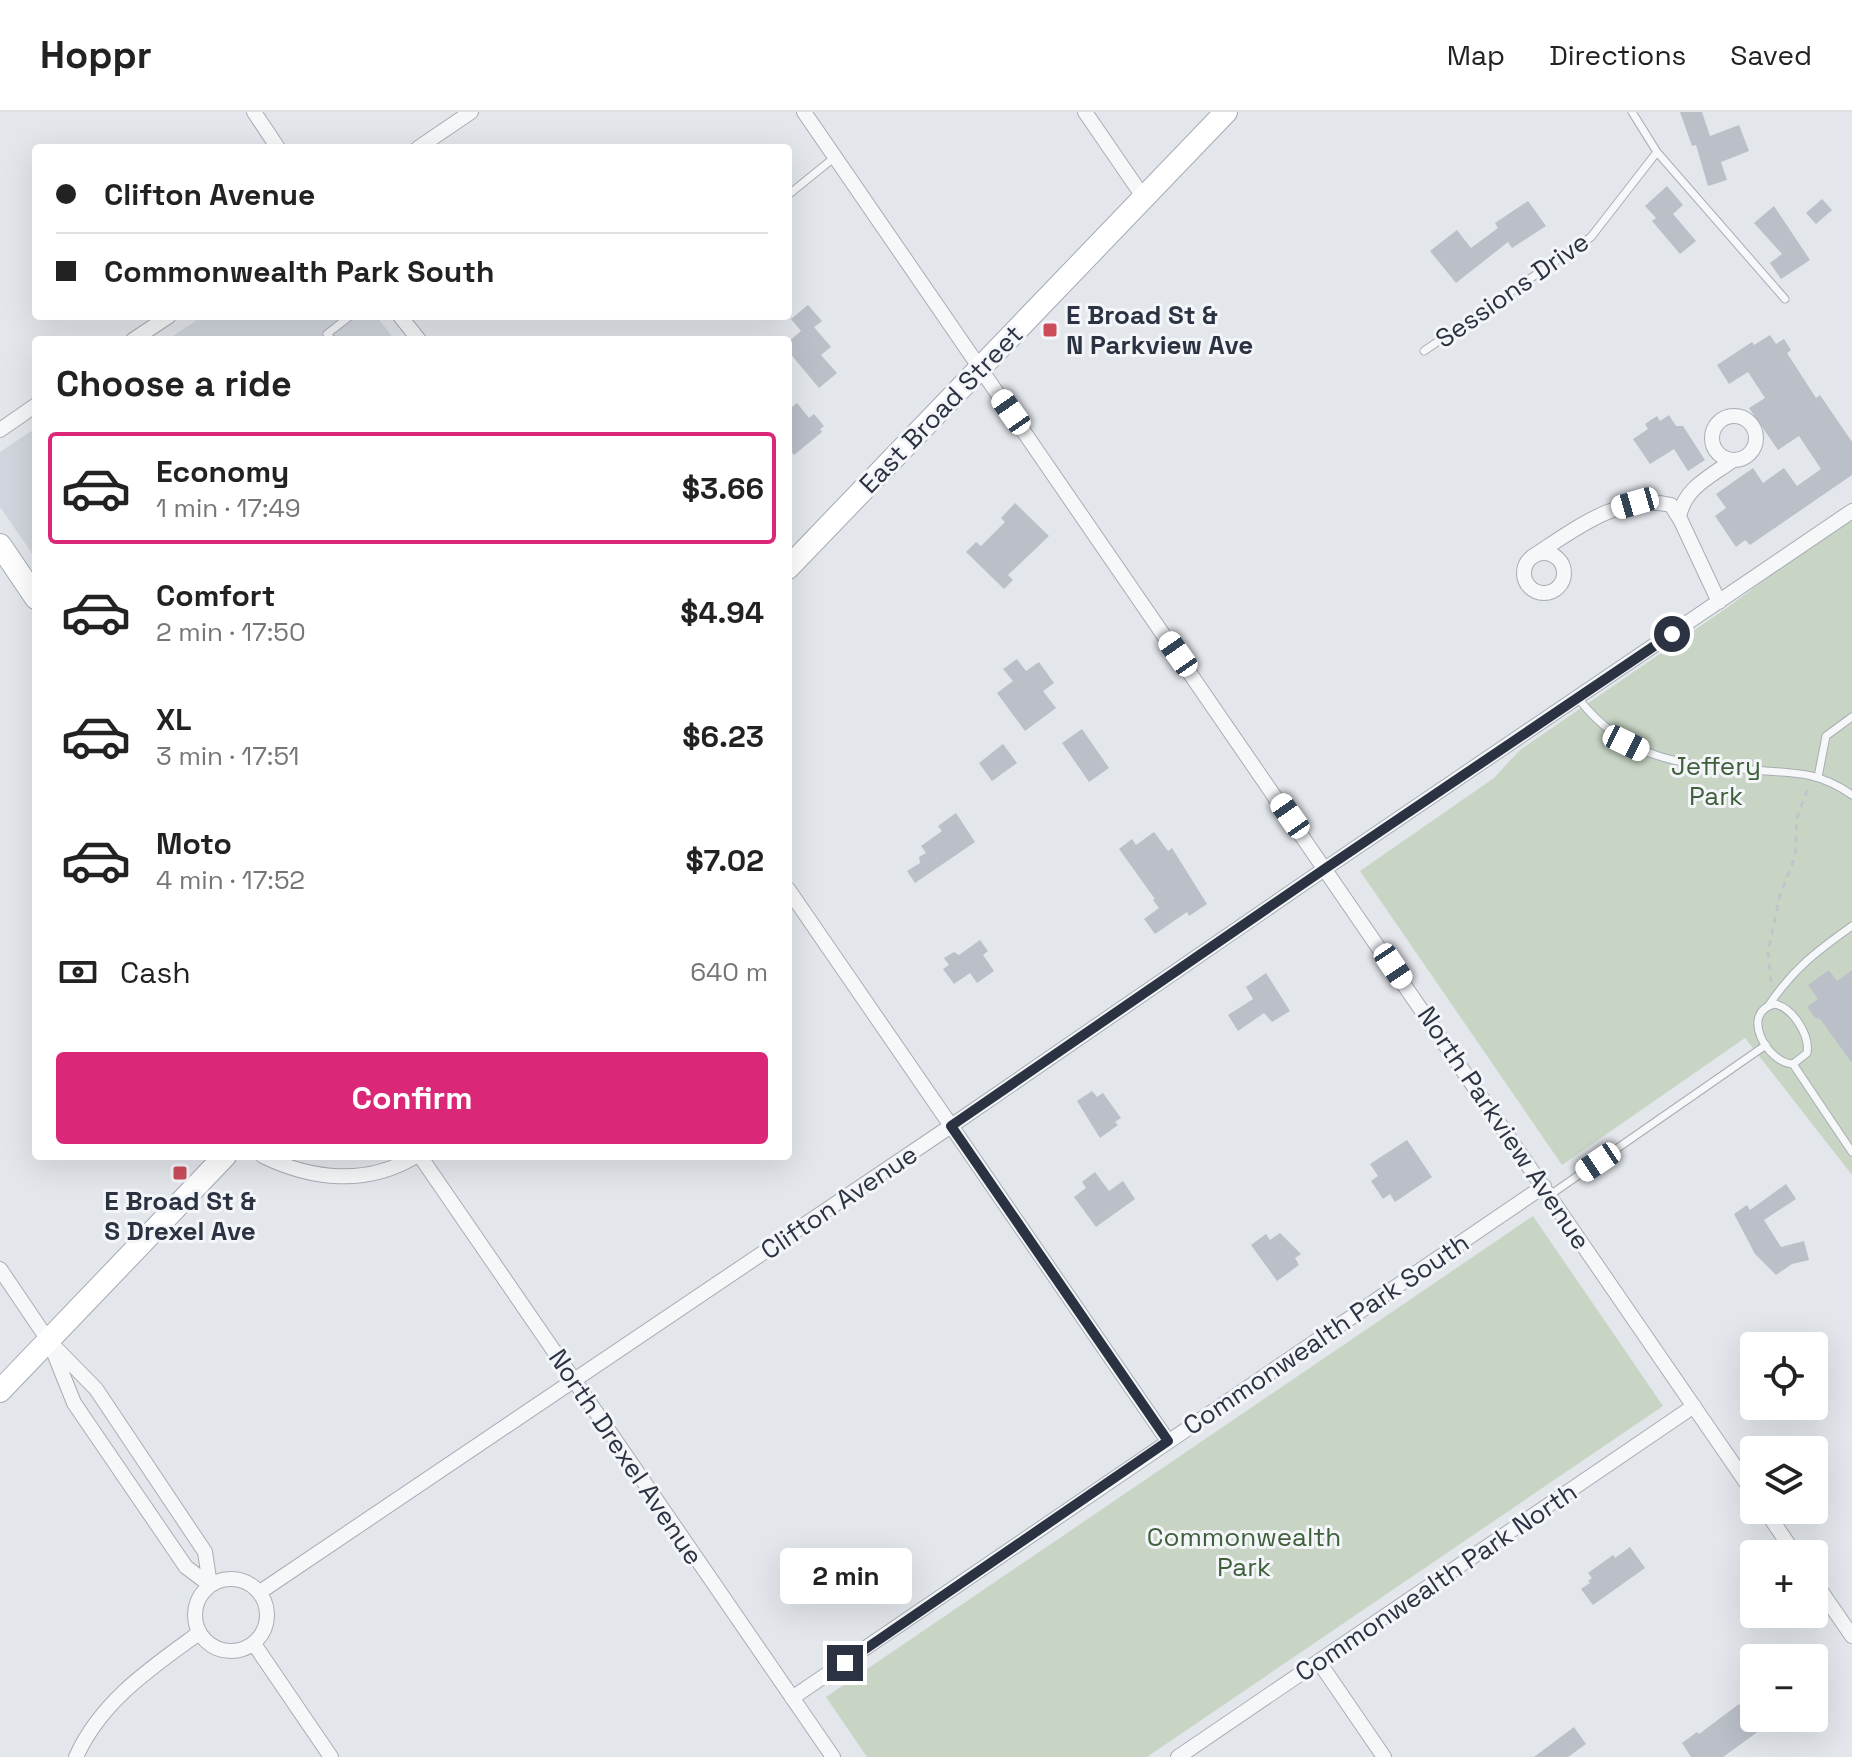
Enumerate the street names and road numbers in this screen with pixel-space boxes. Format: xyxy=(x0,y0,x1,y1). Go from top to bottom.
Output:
street label: Sessions Drive xyxy=(1429,225,1595,355)
street label: East Broad Street xyxy=(852,317,1030,501)
street label: North Parkview Avenue xyxy=(1410,1000,1598,1256)
street label: Clifton Avenue xyxy=(754,1137,924,1267)
street label: Commonwealth Park South xyxy=(1176,1225,1476,1443)
street label: North Drexel Avenue xyxy=(541,1342,711,1572)
street label: Commonwealth Park North xyxy=(1288,1475,1584,1689)

